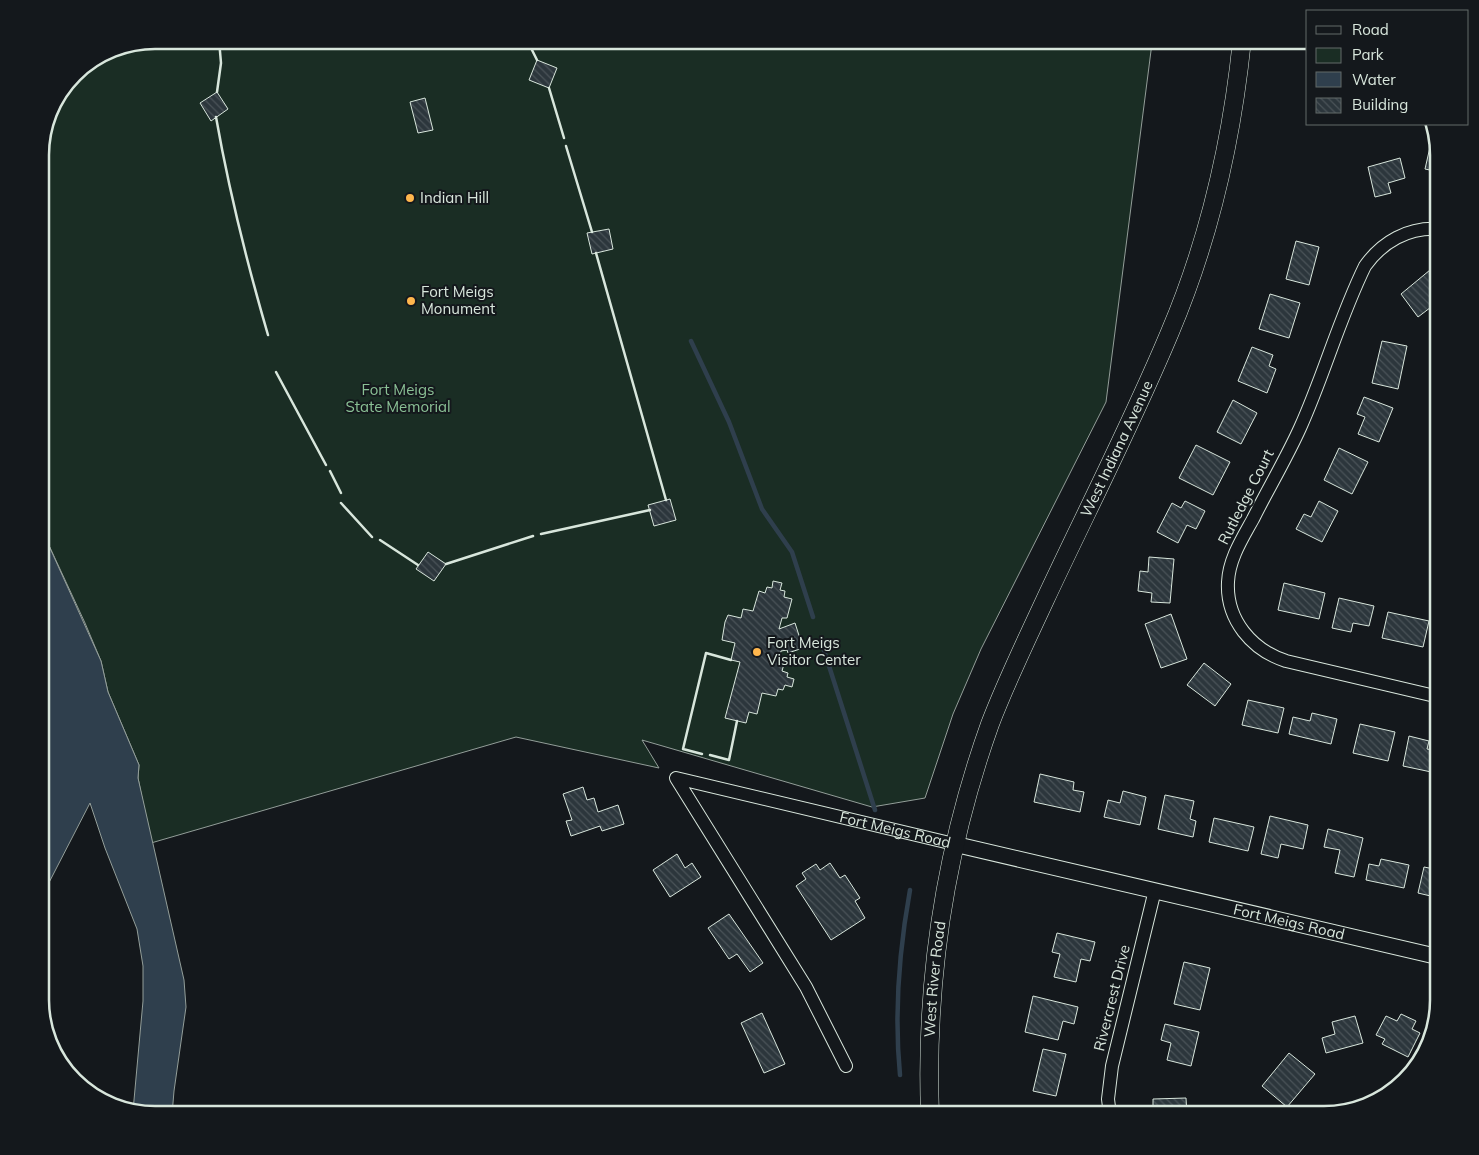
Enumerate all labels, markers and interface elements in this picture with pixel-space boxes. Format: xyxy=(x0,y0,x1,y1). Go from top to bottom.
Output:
legend xyxy=(1306,10,1469,125)
text: Road xyxy=(1352,20,1389,39)
text: Park xyxy=(1352,45,1384,64)
text: Water xyxy=(1352,70,1396,89)
text: Building xyxy=(1352,95,1408,114)
place label: Indian Hill xyxy=(420,188,489,207)
marker: Indian Hill xyxy=(404,192,416,204)
place label: Fort Meigs Monument xyxy=(421,282,495,318)
marker: Fort Meigs Monument xyxy=(405,295,417,307)
street label: West Indiana Avenue xyxy=(1076,377,1157,520)
park label: Fort Meigs State Memorial xyxy=(345,380,451,416)
street label: Rutledge Court xyxy=(1213,446,1278,548)
place label: Fort Meigs Visitor Center xyxy=(767,633,861,669)
marker: Fort Meigs Visitor Center xyxy=(751,646,763,658)
street label: Fort Meigs Road xyxy=(838,807,953,852)
street label: Fort Meigs Road xyxy=(1232,899,1347,944)
street label: West River Road xyxy=(920,920,949,1038)
street label: Rivercrest Drive xyxy=(1089,943,1134,1053)

